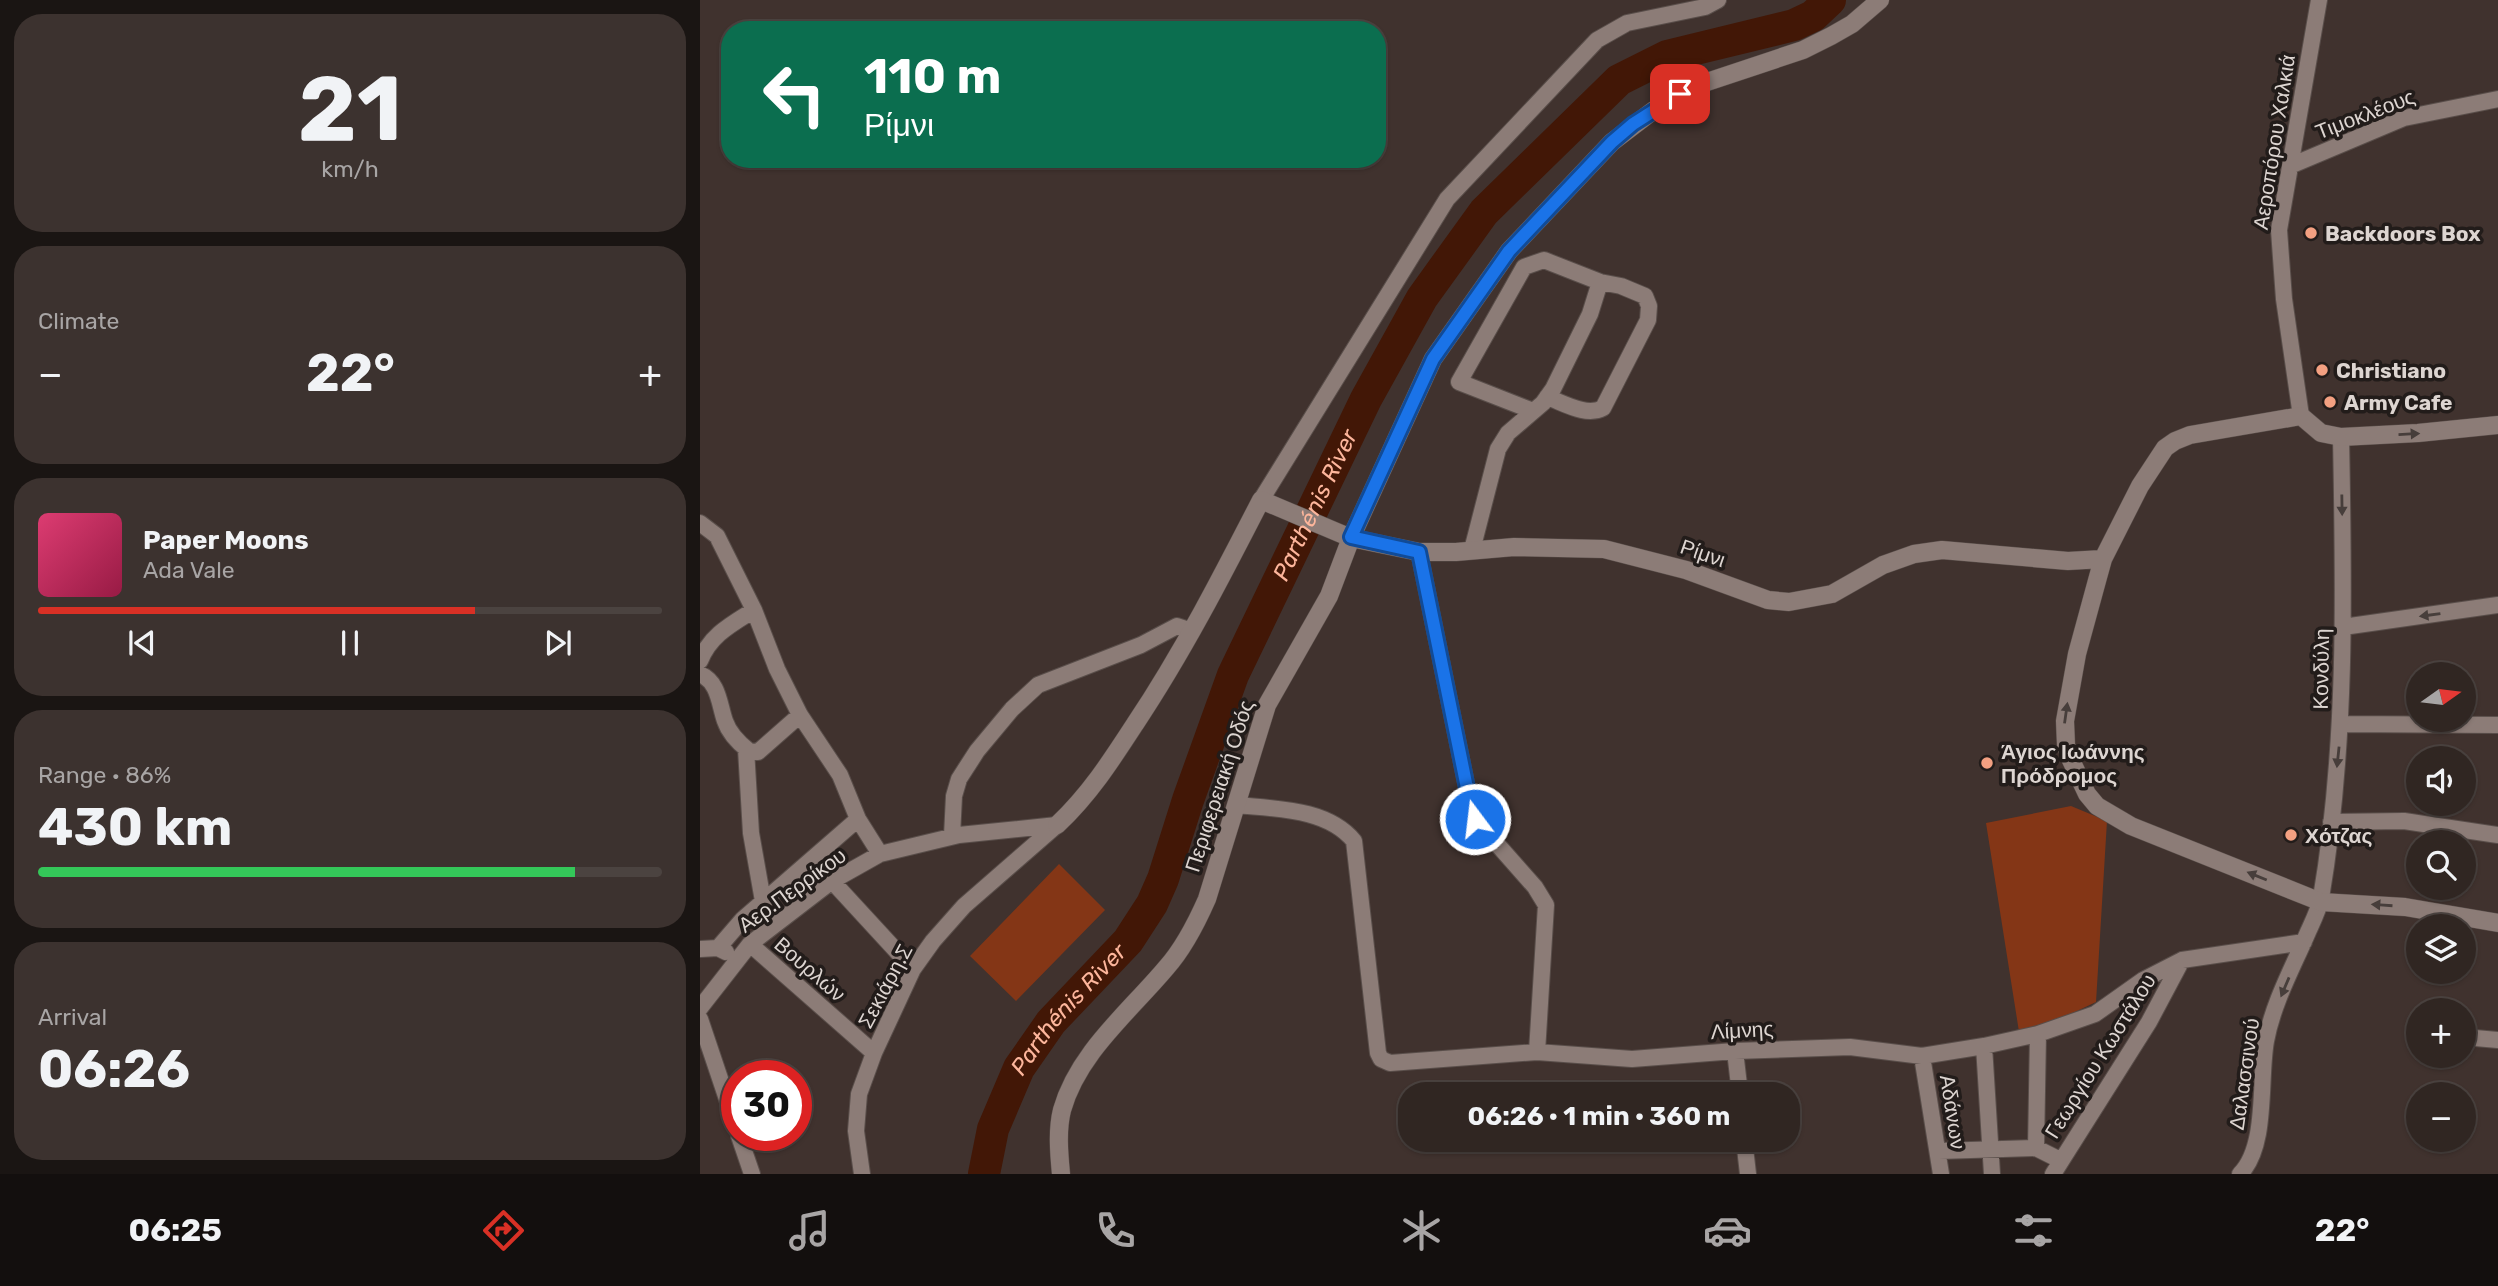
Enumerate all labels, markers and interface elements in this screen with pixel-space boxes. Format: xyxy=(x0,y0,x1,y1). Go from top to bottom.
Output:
text: 110 m xyxy=(864,47,1001,105)
icon: left xyxy=(749,49,840,140)
street label: Αεροπόρου Χαλκιά xyxy=(2248,53,2300,231)
text: 21 xyxy=(298,55,402,163)
pin xyxy=(1650,64,1710,124)
icon: arrive xyxy=(1661,75,1699,113)
street label: Τιμοκλέους xyxy=(2312,84,2418,144)
text: Ρίμνι xyxy=(864,106,934,144)
text: km/h xyxy=(321,155,379,183)
place label: Backdoors Box xyxy=(2325,221,2481,246)
marker: Backdoors Box xyxy=(2303,225,2319,241)
text: Climate xyxy=(38,307,119,335)
text: 22° xyxy=(306,342,395,404)
text: − xyxy=(38,351,63,397)
text: + xyxy=(638,351,662,397)
place label: Christiano xyxy=(2336,358,2446,383)
marker: Christiano xyxy=(2314,362,2330,378)
place label: Army Cafe xyxy=(2344,390,2453,415)
marker: Army Cafe xyxy=(2322,394,2338,410)
water label: Parthénis River xyxy=(1267,424,1364,585)
one-way arrow xyxy=(2399,428,2421,439)
one-way arrow xyxy=(2336,495,2348,517)
text: Paper Moons xyxy=(143,525,309,556)
street label: Ρίμνι xyxy=(1677,534,1729,572)
text: Ada Vale xyxy=(143,556,235,584)
one-way arrow xyxy=(2419,609,2441,620)
icon: previous xyxy=(123,624,161,662)
icon: pause xyxy=(331,624,369,662)
icon: next xyxy=(539,624,577,662)
street label: Κονδύλη xyxy=(2308,628,2334,710)
north arrow xyxy=(2406,662,2476,732)
map controls xyxy=(2406,662,2476,1152)
street label: Περιφερειακή Οδός xyxy=(1179,697,1259,875)
one-way arrow xyxy=(2061,702,2072,724)
place label: Άγιος Ιωάννης Πρόδρομος xyxy=(2001,739,2145,788)
one-way arrow xyxy=(2332,746,2343,768)
button: sound xyxy=(2406,746,2476,816)
marker: Άγιος Ιωάννης Πρόδρομος xyxy=(1979,755,1995,771)
text: Range · 86% xyxy=(38,761,171,789)
position arrow xyxy=(1438,782,1512,856)
text: 430 km xyxy=(38,796,232,858)
place label: Χότζας xyxy=(2305,823,2372,848)
marker: Χότζας xyxy=(2283,827,2299,843)
button: search xyxy=(2406,830,2476,900)
street label: Αερ.Περρίκου xyxy=(733,843,851,937)
one-way arrow xyxy=(2247,871,2268,882)
one-way arrow xyxy=(2371,900,2393,911)
button: layers xyxy=(2406,914,2476,984)
street label: Βουρλών xyxy=(769,931,851,1007)
water label: Parthénis River xyxy=(1004,937,1133,1080)
street label: Σεκιάρη.Σ xyxy=(852,940,918,1032)
street label: Γεωργίου Κωστάλου xyxy=(2039,969,2161,1143)
one-way arrow xyxy=(2279,977,2290,998)
button: + xyxy=(2406,998,2476,1068)
text: Arrival xyxy=(38,1003,107,1031)
street label: Λίμνης xyxy=(1710,1016,1774,1044)
street label: Δαλασσινού xyxy=(2224,1016,2264,1132)
text: 06:26 xyxy=(38,1038,190,1100)
speed limit sign: 30 xyxy=(721,1060,812,1151)
street label: Αδάνων xyxy=(1935,1073,1971,1151)
button: − xyxy=(2406,1082,2476,1152)
text: 06:26 · 1 min · 360 m xyxy=(1468,1101,1730,1132)
icon: directions xyxy=(479,1206,528,1255)
icon: music xyxy=(785,1206,834,1255)
icon: phone xyxy=(1091,1206,1140,1255)
icon: climate xyxy=(1397,1206,1446,1255)
icon: car xyxy=(1703,1206,1752,1255)
icon: filters xyxy=(2009,1206,2058,1255)
text: 06:25 xyxy=(128,1211,222,1249)
text: 22° xyxy=(2315,1211,2369,1249)

